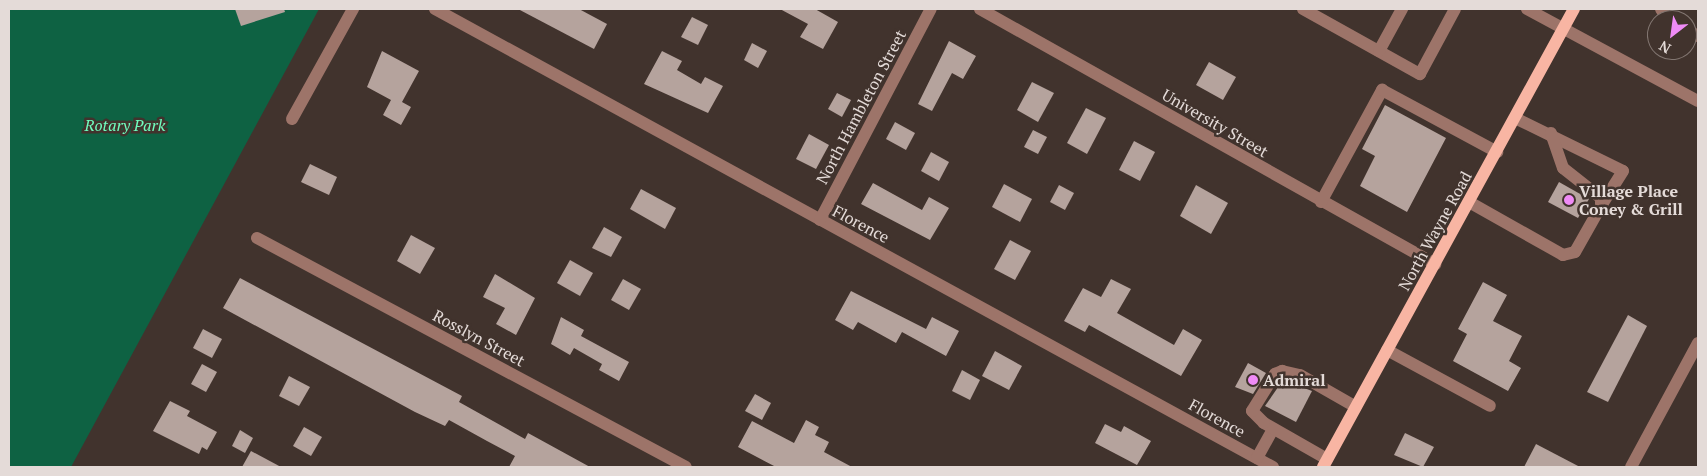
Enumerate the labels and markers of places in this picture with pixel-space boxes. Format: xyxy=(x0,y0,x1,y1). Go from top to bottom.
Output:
place label: Village Place Coney & Grill xyxy=(1579,181,1683,219)
marker: Village Place Coney & Grill xyxy=(1563,194,1575,206)
place label: Admiral xyxy=(1263,370,1325,390)
marker: Admiral xyxy=(1247,374,1259,386)

